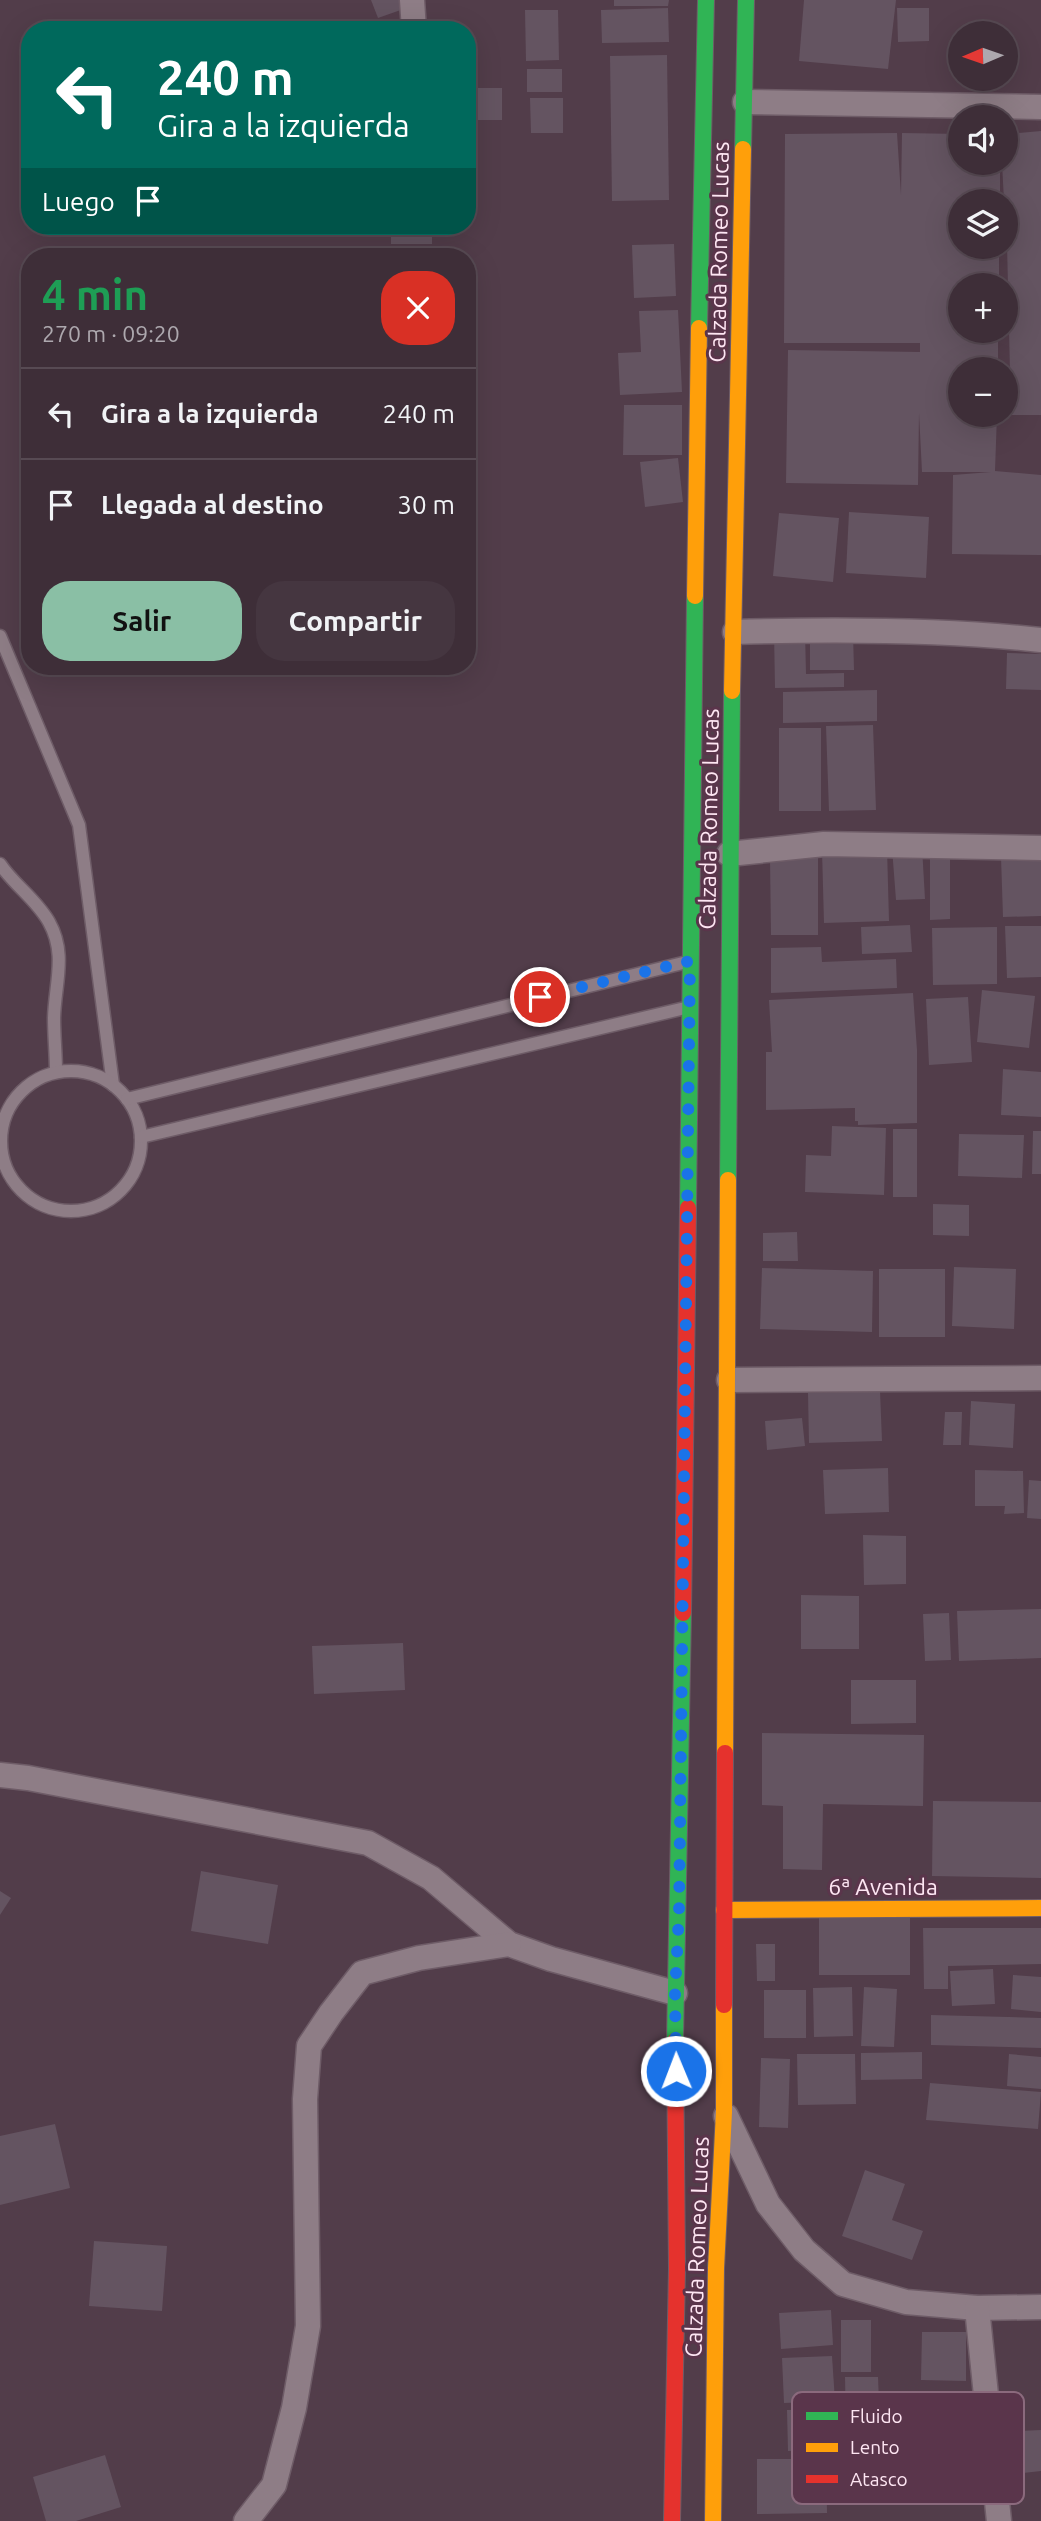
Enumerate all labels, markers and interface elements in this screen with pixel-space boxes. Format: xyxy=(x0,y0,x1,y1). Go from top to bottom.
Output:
north arrow xyxy=(948,21,1018,91)
map controls xyxy=(948,21,1018,427)
icon: left xyxy=(42,49,133,140)
text: 240 m xyxy=(157,49,294,104)
button: sound xyxy=(948,105,1018,175)
text: Gira a la izquierda xyxy=(157,107,410,143)
street label: Calzada Romeo Lucas xyxy=(704,141,733,363)
icon: arrive xyxy=(129,182,167,220)
text: Luego xyxy=(42,187,115,216)
button: layers xyxy=(948,189,1018,259)
text: 4 min xyxy=(42,271,148,318)
button: close xyxy=(381,271,455,345)
button: + xyxy=(948,273,1018,343)
text: 270 m · 09:20 xyxy=(42,321,180,346)
button: − xyxy=(948,357,1018,427)
icon: left xyxy=(42,395,80,433)
text: Gira a la izquierda xyxy=(101,399,319,428)
text: 240 m xyxy=(383,399,455,428)
icon: arrive xyxy=(42,486,80,524)
text: Llegada al destino xyxy=(101,490,324,519)
text: 30 m xyxy=(397,490,455,519)
button: Salir xyxy=(42,581,242,661)
button: Compartir xyxy=(256,581,455,661)
street label: Calzada Romeo Lucas xyxy=(694,708,723,930)
pin xyxy=(510,967,570,1027)
icon: arrive xyxy=(521,978,559,1016)
street label: 6ª Avenida xyxy=(828,1874,938,1899)
position arrow xyxy=(639,2034,713,2108)
street label: Calzada Romeo Lucas xyxy=(680,2136,713,2358)
legend xyxy=(792,2392,1024,2504)
text: Fluido xyxy=(850,2405,903,2427)
text: Lento xyxy=(850,2436,900,2458)
text: Atasco xyxy=(850,2468,908,2490)

